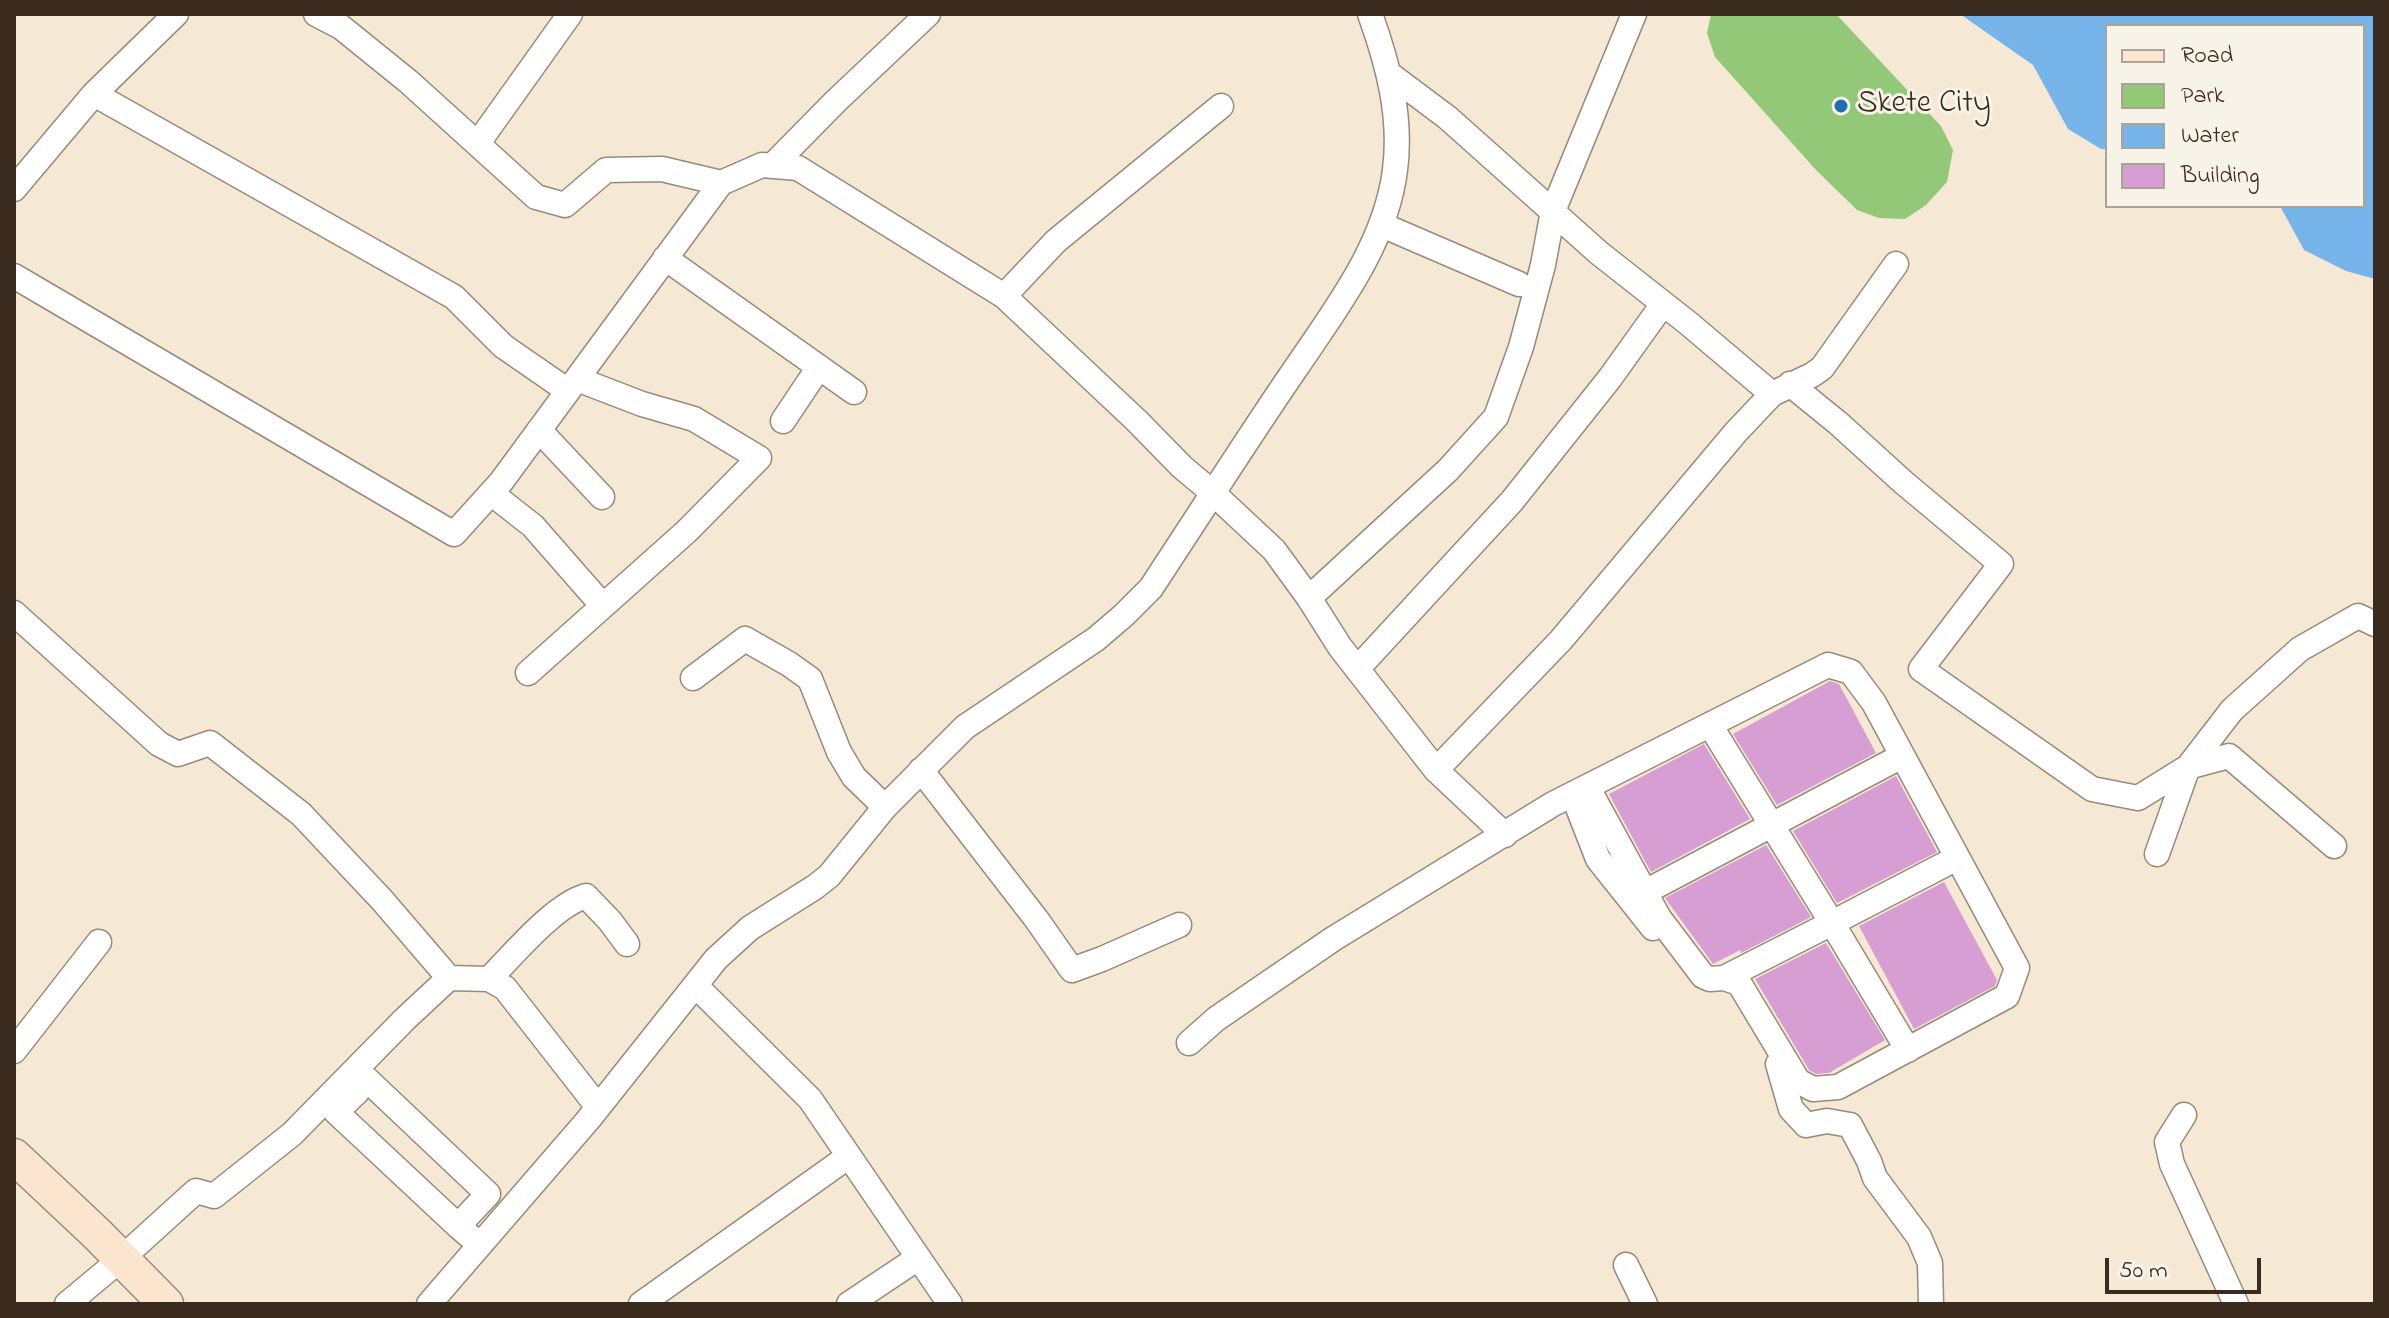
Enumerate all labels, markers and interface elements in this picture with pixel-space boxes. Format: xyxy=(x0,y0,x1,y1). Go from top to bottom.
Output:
legend xyxy=(2105,24,2365,208)
text: Road xyxy=(2181,39,2233,74)
text: Park xyxy=(2181,79,2224,114)
place label: Skete City xyxy=(1857,87,1991,125)
marker: Skete City xyxy=(1832,97,1850,115)
text: Water xyxy=(2181,119,2239,154)
text: Building xyxy=(2181,159,2260,194)
scale bar xyxy=(2109,1242,2265,1292)
text: 50 m xyxy=(2119,1254,2168,1289)

